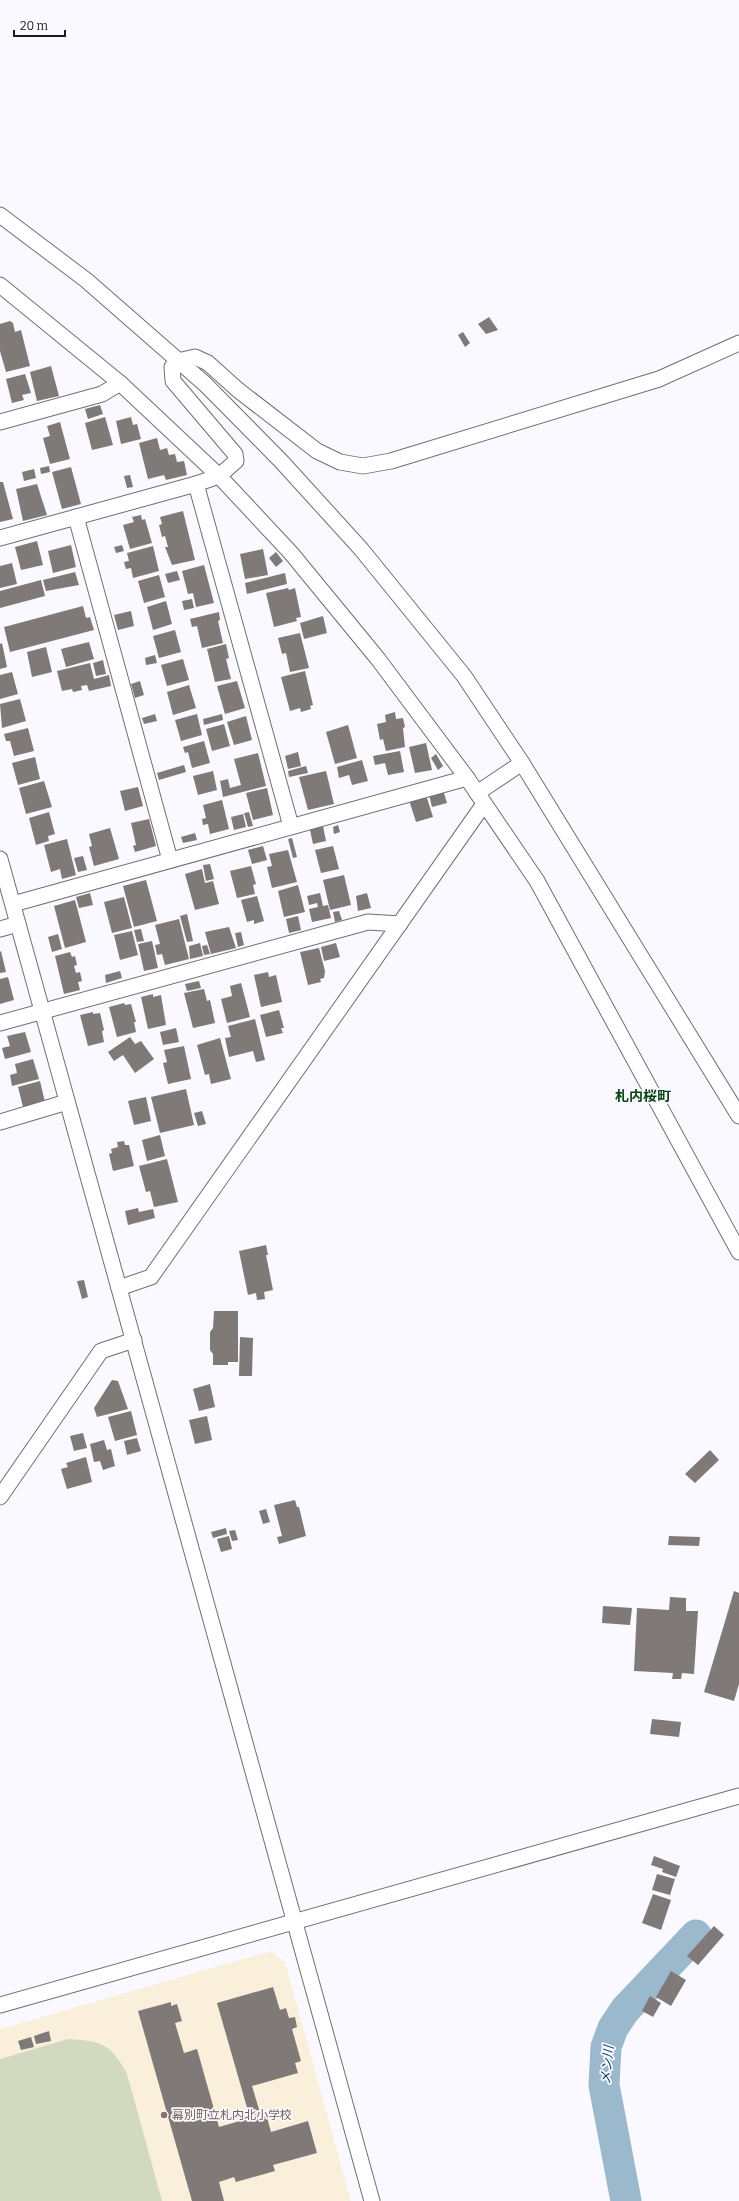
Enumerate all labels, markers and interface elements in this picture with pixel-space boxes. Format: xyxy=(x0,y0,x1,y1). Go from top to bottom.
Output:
scale bar xyxy=(14,12,65,38)
text: 20 m xyxy=(20,19,49,33)
district label: 札内桜町 xyxy=(615,1088,671,1105)
water label: メン川 xyxy=(598,2043,616,2085)
place label: 幕別町立札内北小学校 xyxy=(172,2108,292,2122)
marker: 幕別町立札内北小学校 xyxy=(159,2110,169,2120)

